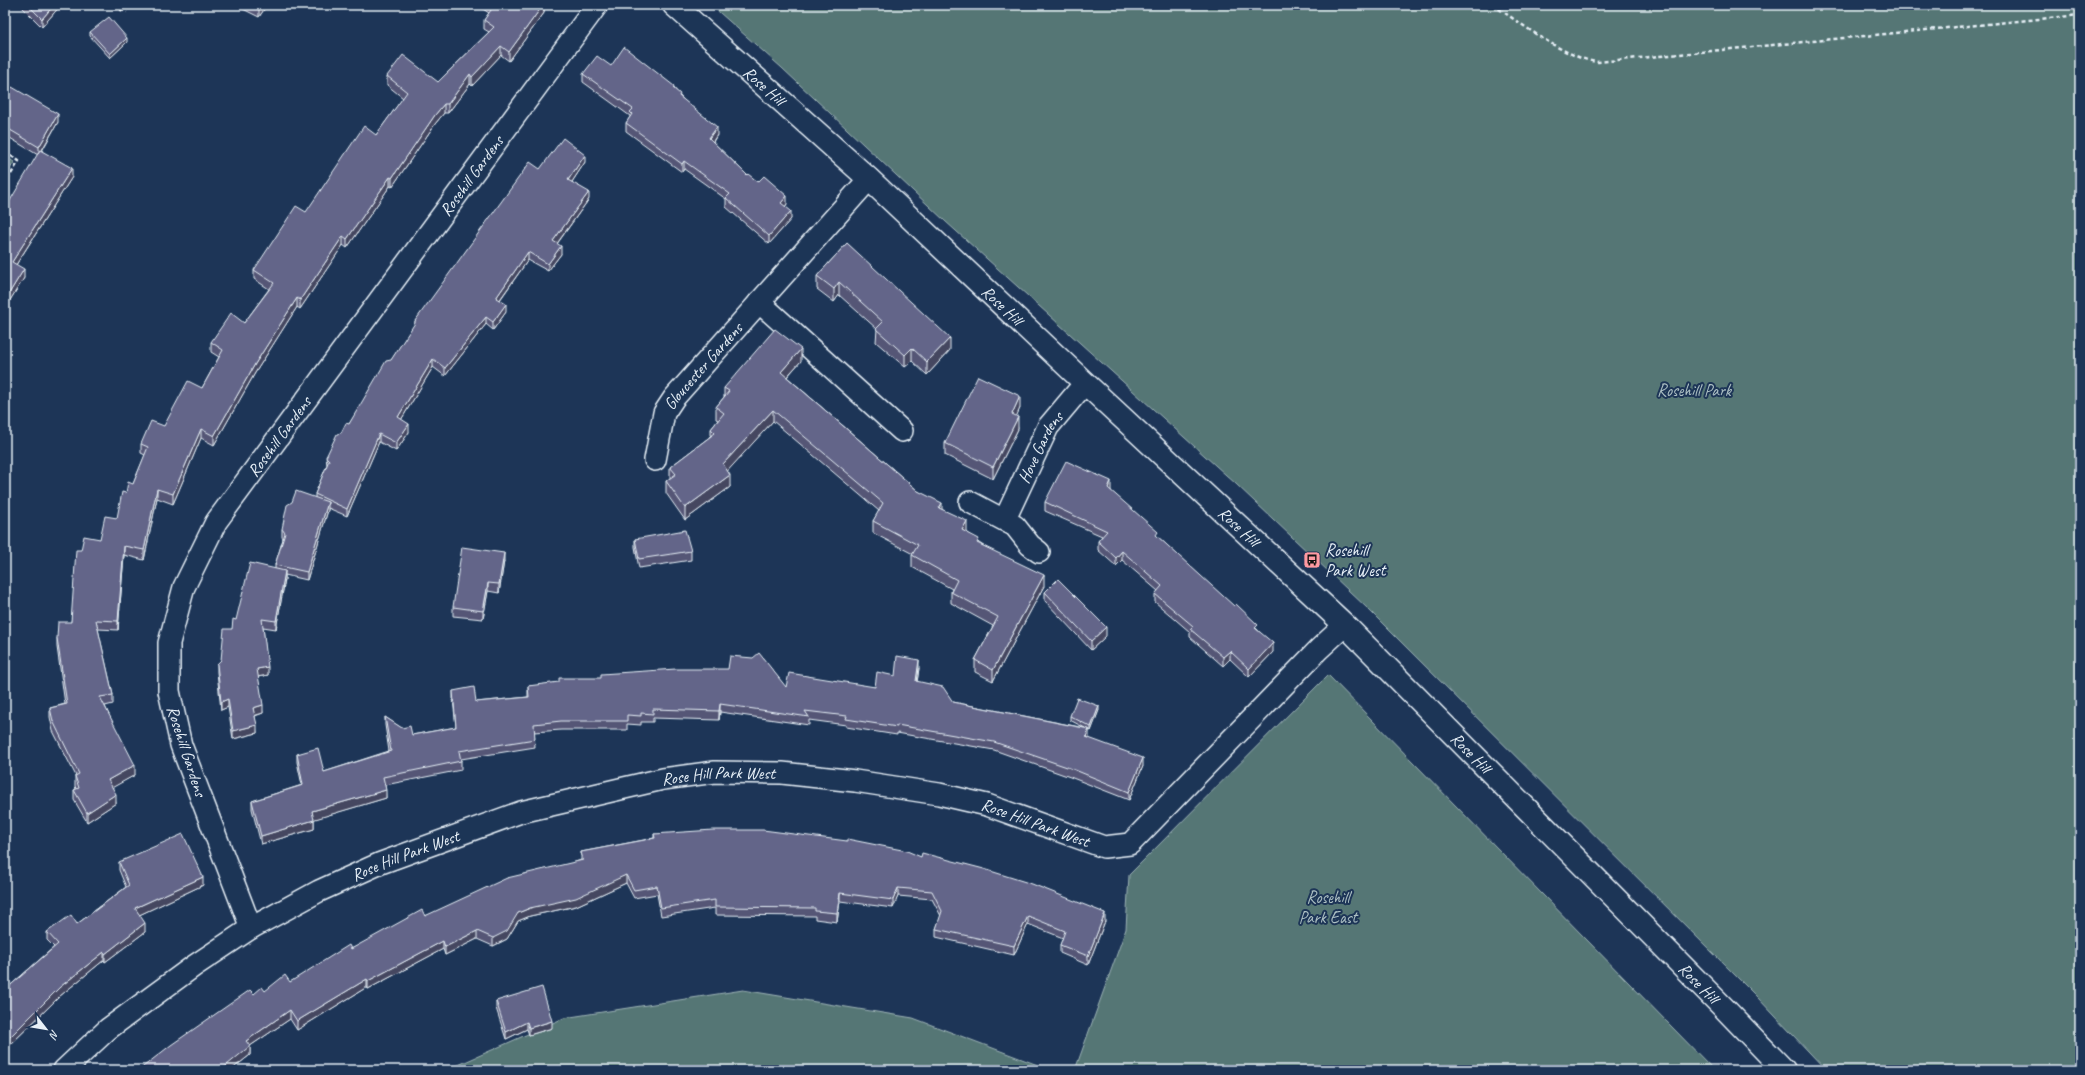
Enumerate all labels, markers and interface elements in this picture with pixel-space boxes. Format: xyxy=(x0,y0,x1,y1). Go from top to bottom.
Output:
street label: Rose Hill xyxy=(739,62,792,112)
street label: Rosehill Gardens xyxy=(435,131,509,220)
street label: Rose Hill xyxy=(977,281,1029,332)
street label: Gloucester Gardens xyxy=(659,317,749,414)
park label: Rosehill Park xyxy=(1657,380,1733,401)
street label: Rosehill Gardens xyxy=(243,391,317,481)
street label: Hove Gardens xyxy=(1013,406,1068,487)
street label: Rose Hill xyxy=(1214,502,1266,553)
place label: Rosehill Park West xyxy=(1325,540,1388,581)
bus stop icon: Rosehill Park West xyxy=(1302,550,1322,570)
street label: Rosehill Gardens xyxy=(162,703,211,800)
street label: Rose Hill xyxy=(1446,728,1498,780)
street label: Rose Hill Park West xyxy=(660,762,777,790)
street label: Rose Hill Park West xyxy=(979,794,1094,853)
street label: Rose Hill Park West xyxy=(348,825,464,886)
park label: Rosehill Park East xyxy=(1299,887,1360,928)
street label: Rose Hill xyxy=(1674,958,1726,1010)
north arrow xyxy=(26,1009,66,1049)
text: N xyxy=(46,1028,62,1043)

